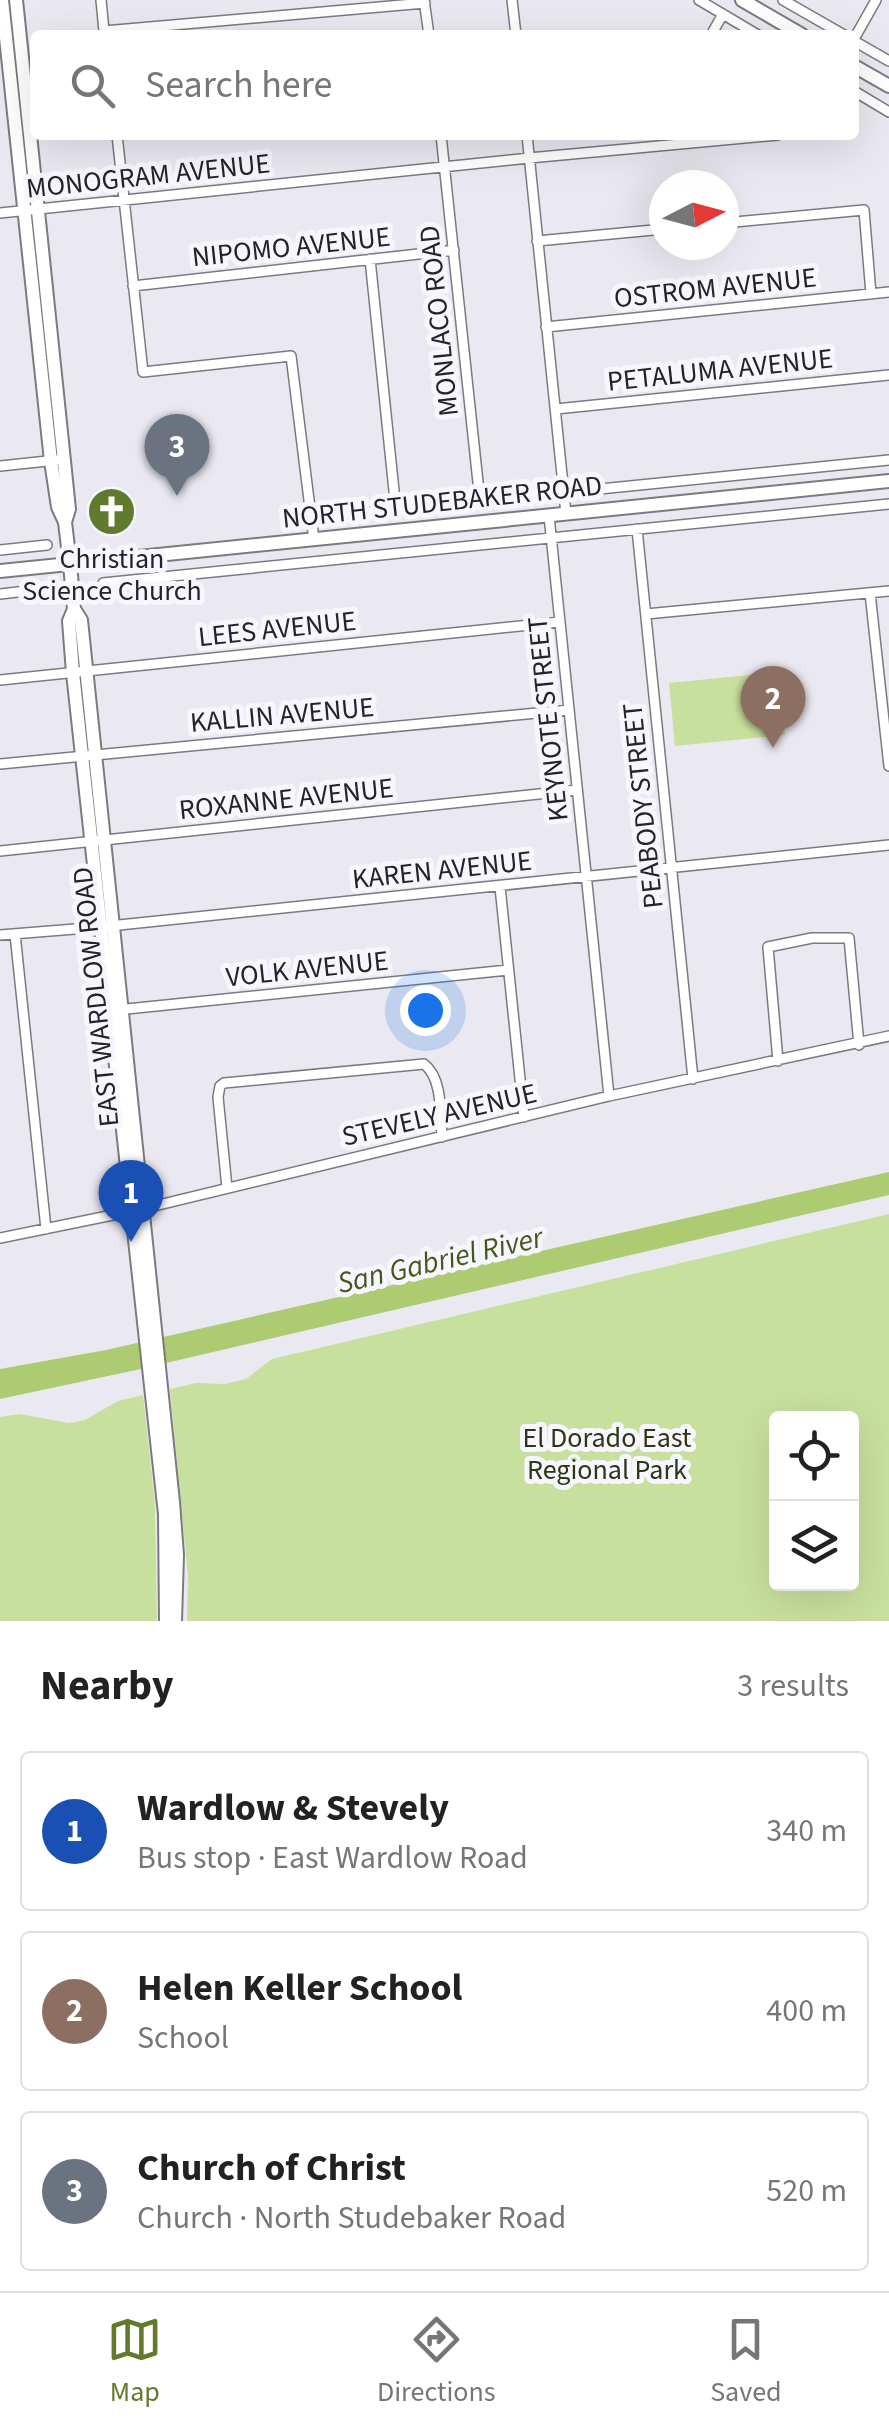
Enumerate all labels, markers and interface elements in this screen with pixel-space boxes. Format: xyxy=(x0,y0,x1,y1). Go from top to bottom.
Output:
search box xyxy=(30,30,859,140)
icon: search xyxy=(65,58,120,113)
text: Search here xyxy=(145,58,332,112)
street label: MONOGRAM AVENUE xyxy=(24,143,272,209)
north arrow xyxy=(649,170,739,260)
street label: NIPOMO AVENUE xyxy=(190,217,392,277)
street label: MONLACO ROAD xyxy=(409,223,469,418)
street label: OSTROM AVENUE xyxy=(612,257,818,319)
street label: PETALUMA AVENUE xyxy=(605,338,835,402)
pin: 3 xyxy=(144,414,210,496)
street label: NORTH STUDEBAKER ROAD xyxy=(280,465,604,539)
church icon: Christian Science Church xyxy=(86,485,138,537)
place label: Christian Science Church xyxy=(22,539,202,611)
street label: LEES AVENUE xyxy=(196,601,358,657)
street label: KEYNOTE STREET xyxy=(517,615,579,823)
pin: 2 xyxy=(740,666,806,748)
street label: KALLIN AVENUE xyxy=(189,687,376,743)
street label: PEABODY STREET xyxy=(612,701,674,911)
street label: ROXANNE AVENUE xyxy=(177,768,395,830)
street label: KAREN AVENUE xyxy=(350,841,534,899)
street label: EAST WARDLOW ROAD xyxy=(62,865,130,1129)
street label: VOLK AVENUE xyxy=(224,941,390,997)
your location xyxy=(400,985,451,1036)
street label: STEVELY AVENUE xyxy=(338,1073,541,1157)
pin: 1 xyxy=(98,1160,164,1242)
water label: San Gabriel River xyxy=(333,1216,549,1305)
map controls xyxy=(769,1411,859,1591)
button: locate xyxy=(769,1411,859,1501)
park label: El Dorado East Regional Park xyxy=(523,1418,692,1490)
button: layers xyxy=(769,1501,859,1591)
text: Nearby xyxy=(40,1656,174,1716)
text: 3 results xyxy=(737,1663,849,1709)
text: Wardlow & Stevely xyxy=(137,1781,449,1835)
text: 1 xyxy=(66,1808,83,1854)
text: 340 m xyxy=(766,1808,847,1854)
text: Bus stop · East Wardlow Road xyxy=(137,1835,528,1881)
text: Helen Keller School xyxy=(137,1961,462,2015)
text: 2 xyxy=(66,1988,83,2034)
text: 400 m xyxy=(766,1988,847,2034)
text: School xyxy=(137,2015,229,2061)
text: Church of Christ xyxy=(137,2141,406,2195)
text: 3 xyxy=(66,2168,83,2214)
text: 520 m xyxy=(766,2168,847,2214)
text: Church · North Studebaker Road xyxy=(137,2195,566,2241)
tab: Map xyxy=(107,2312,162,2412)
tab: Directions xyxy=(377,2312,496,2412)
tab: Saved xyxy=(710,2312,782,2412)

